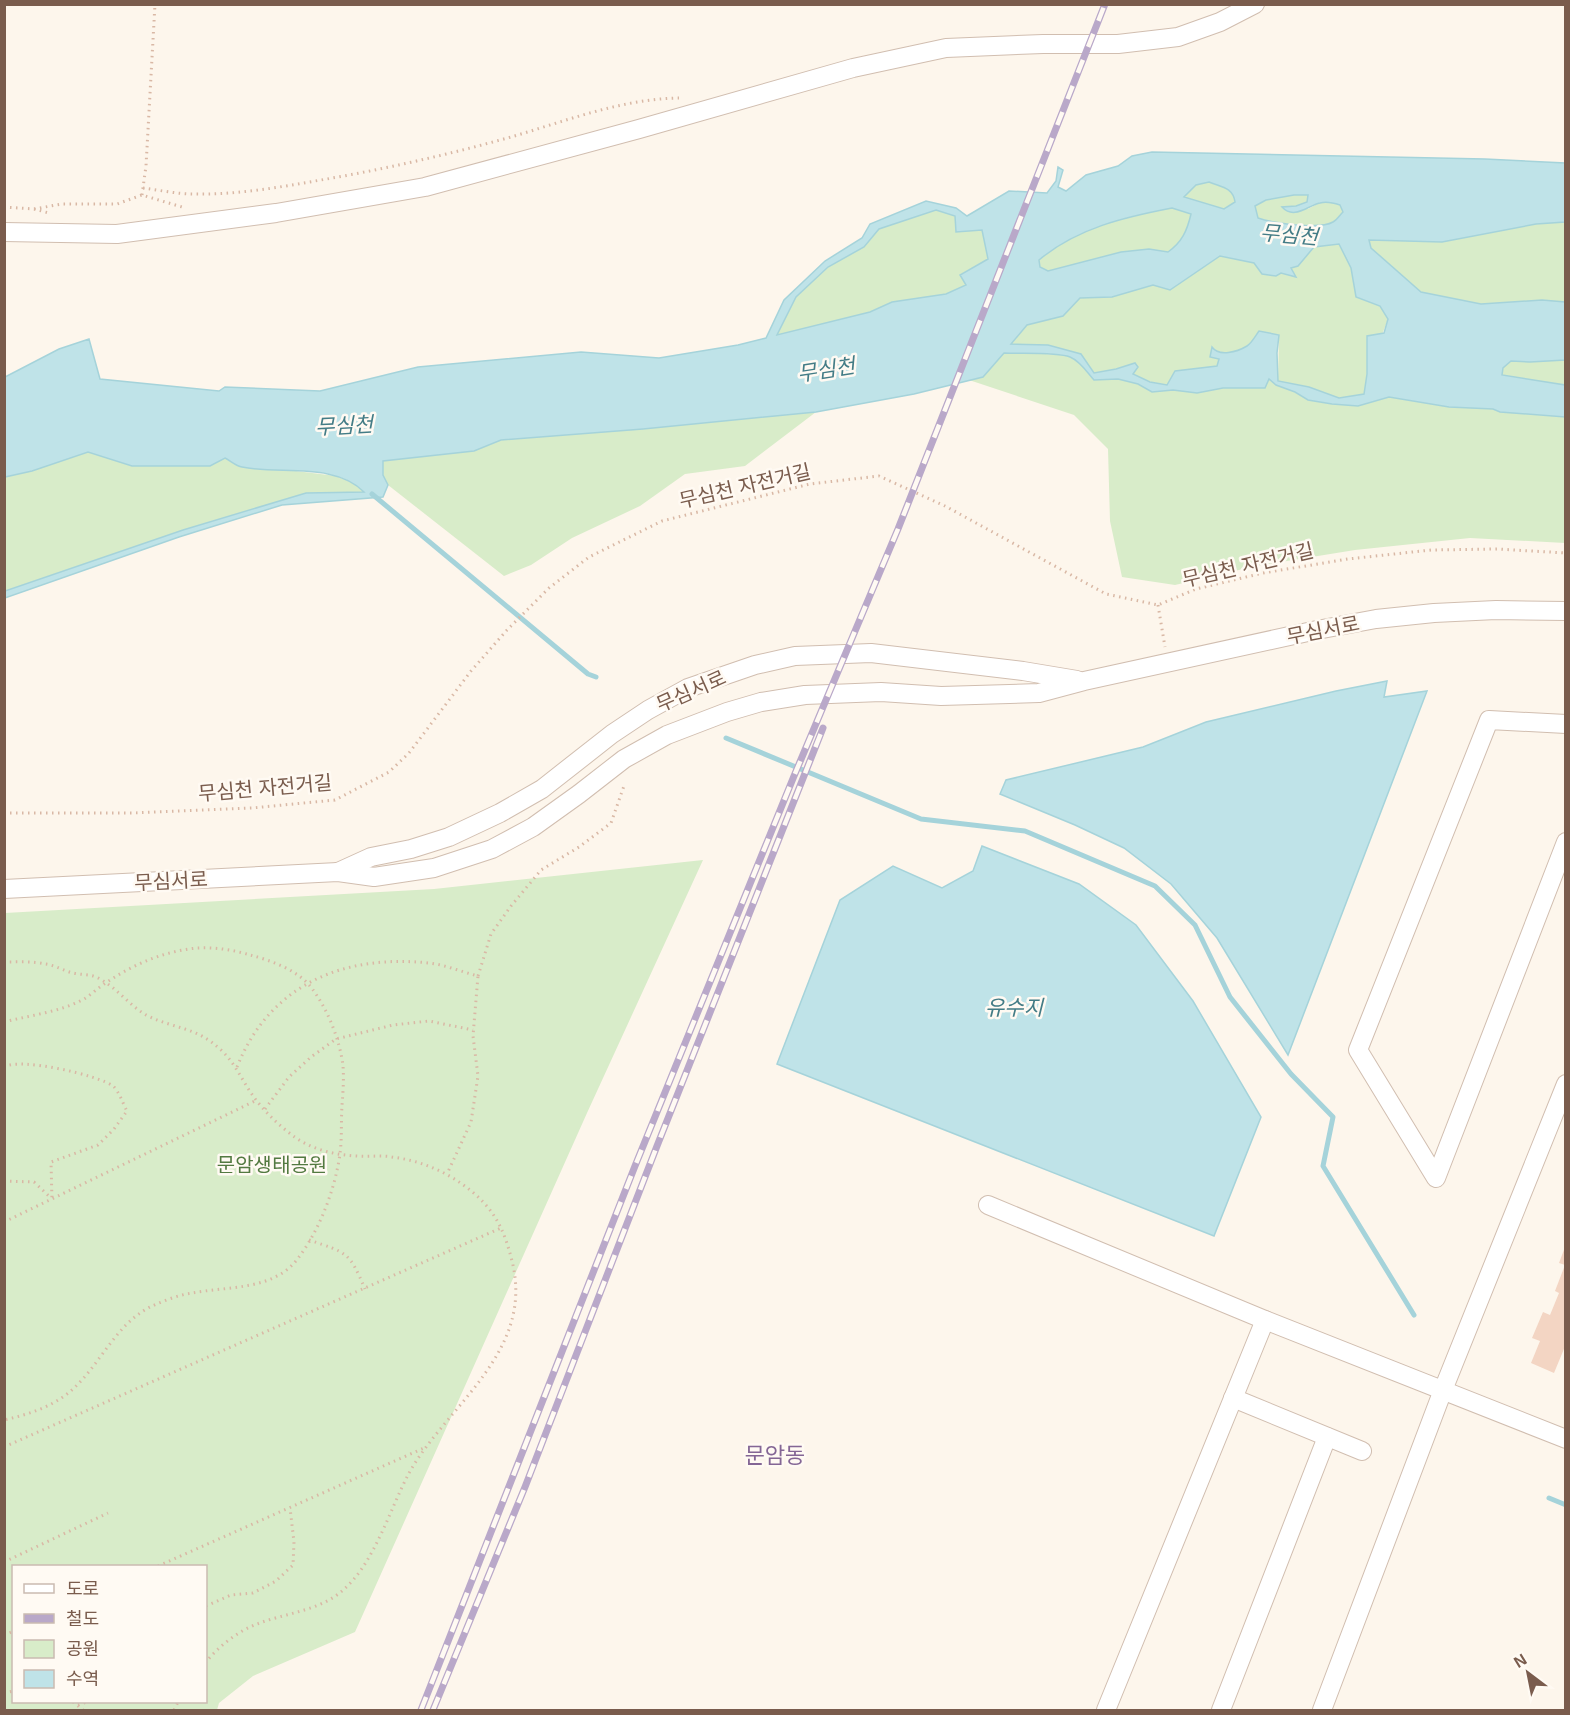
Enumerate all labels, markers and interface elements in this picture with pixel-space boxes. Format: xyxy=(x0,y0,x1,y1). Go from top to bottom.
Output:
water label: 무심천 xyxy=(1259,221,1322,249)
water label: 무심천 xyxy=(795,353,859,385)
water label: 무심천 xyxy=(314,412,376,439)
street label: 무심천 자전거길 xyxy=(677,460,813,512)
street label: 무심천 자전거길 xyxy=(1180,539,1316,591)
street label: 무심서로 xyxy=(1285,612,1361,648)
street label: 무심서로 xyxy=(653,666,729,716)
street label: 무심천 자전거길 xyxy=(197,771,333,805)
street label: 무심서로 xyxy=(134,868,208,894)
water label: 유수지 xyxy=(985,996,1045,1019)
park label: 문암생태공원 xyxy=(217,1154,327,1176)
district label: 문암동 xyxy=(745,1443,805,1468)
legend xyxy=(12,1565,207,1703)
text: 도로 xyxy=(66,1579,99,1599)
text: 철도 xyxy=(66,1609,99,1629)
text: 공원 xyxy=(66,1639,99,1659)
north arrow xyxy=(1498,1643,1558,1703)
text: N xyxy=(1511,1650,1530,1671)
text: 수역 xyxy=(66,1669,99,1689)

